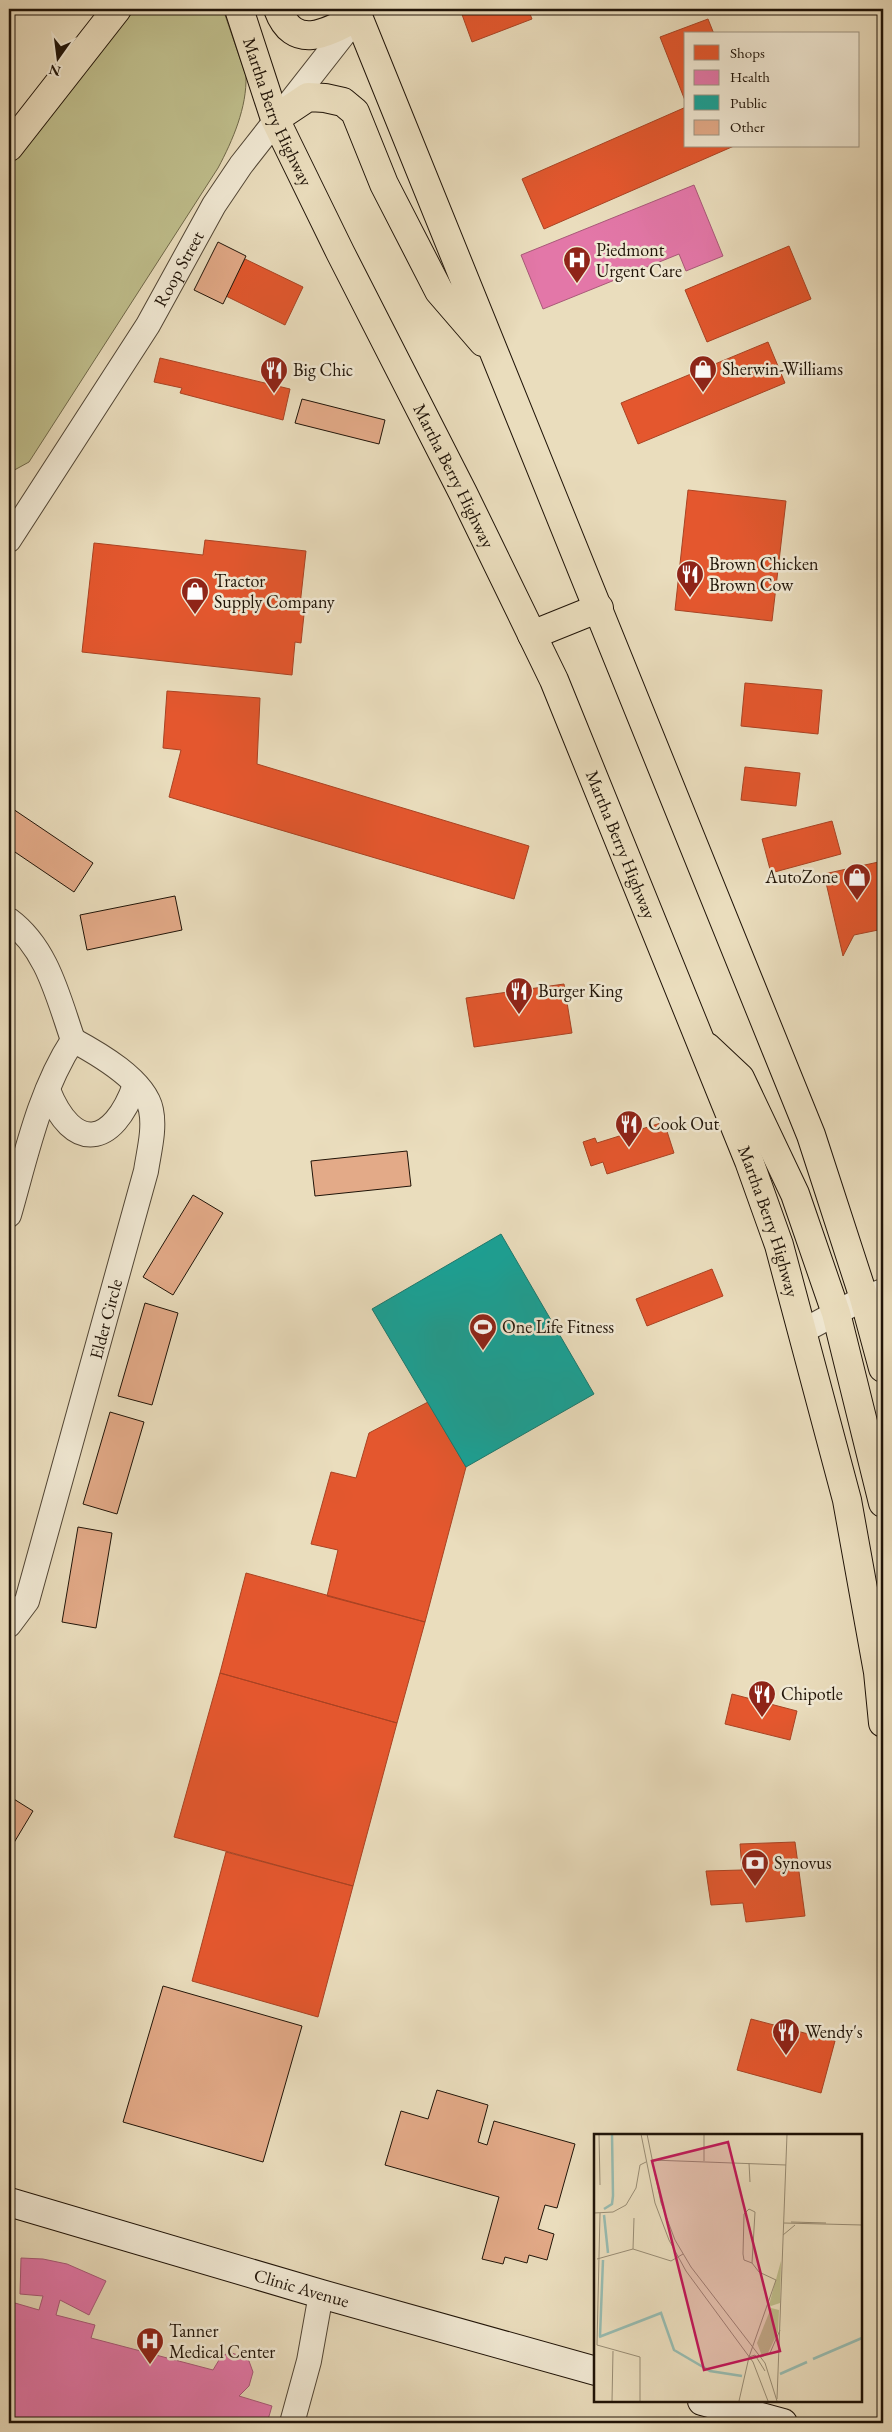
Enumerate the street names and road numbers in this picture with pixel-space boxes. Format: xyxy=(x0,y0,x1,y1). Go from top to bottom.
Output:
street label: Martha Berry Highway xyxy=(238,34,318,190)
street label: Roop Street xyxy=(148,226,209,311)
street label: Martha Berry Highway xyxy=(408,400,500,552)
street label: Martha Berry Highway xyxy=(581,767,662,922)
street label: Martha Berry Highway xyxy=(733,1142,804,1300)
street label: Elder Circle xyxy=(84,1276,127,1361)
street label: Clinic Avenue xyxy=(251,2263,352,2312)

